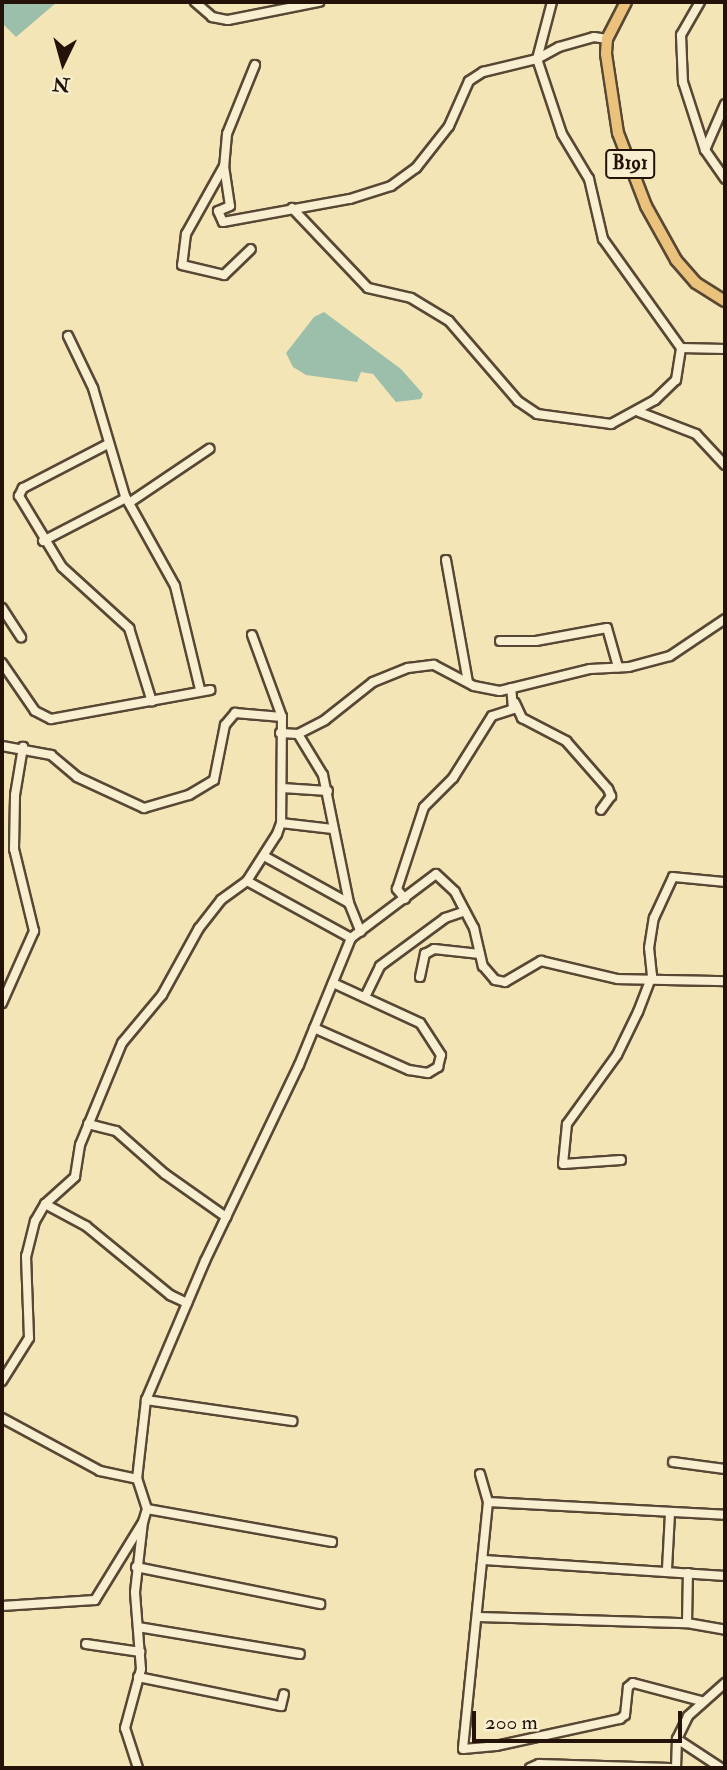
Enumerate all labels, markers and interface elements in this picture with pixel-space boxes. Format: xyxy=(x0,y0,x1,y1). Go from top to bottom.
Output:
north arrow xyxy=(28,28,98,98)
text: N xyxy=(52,71,71,97)
road number: B191 xyxy=(604,148,656,180)
scale bar xyxy=(475,1696,685,1740)
text: 200 m xyxy=(485,1709,538,1736)

